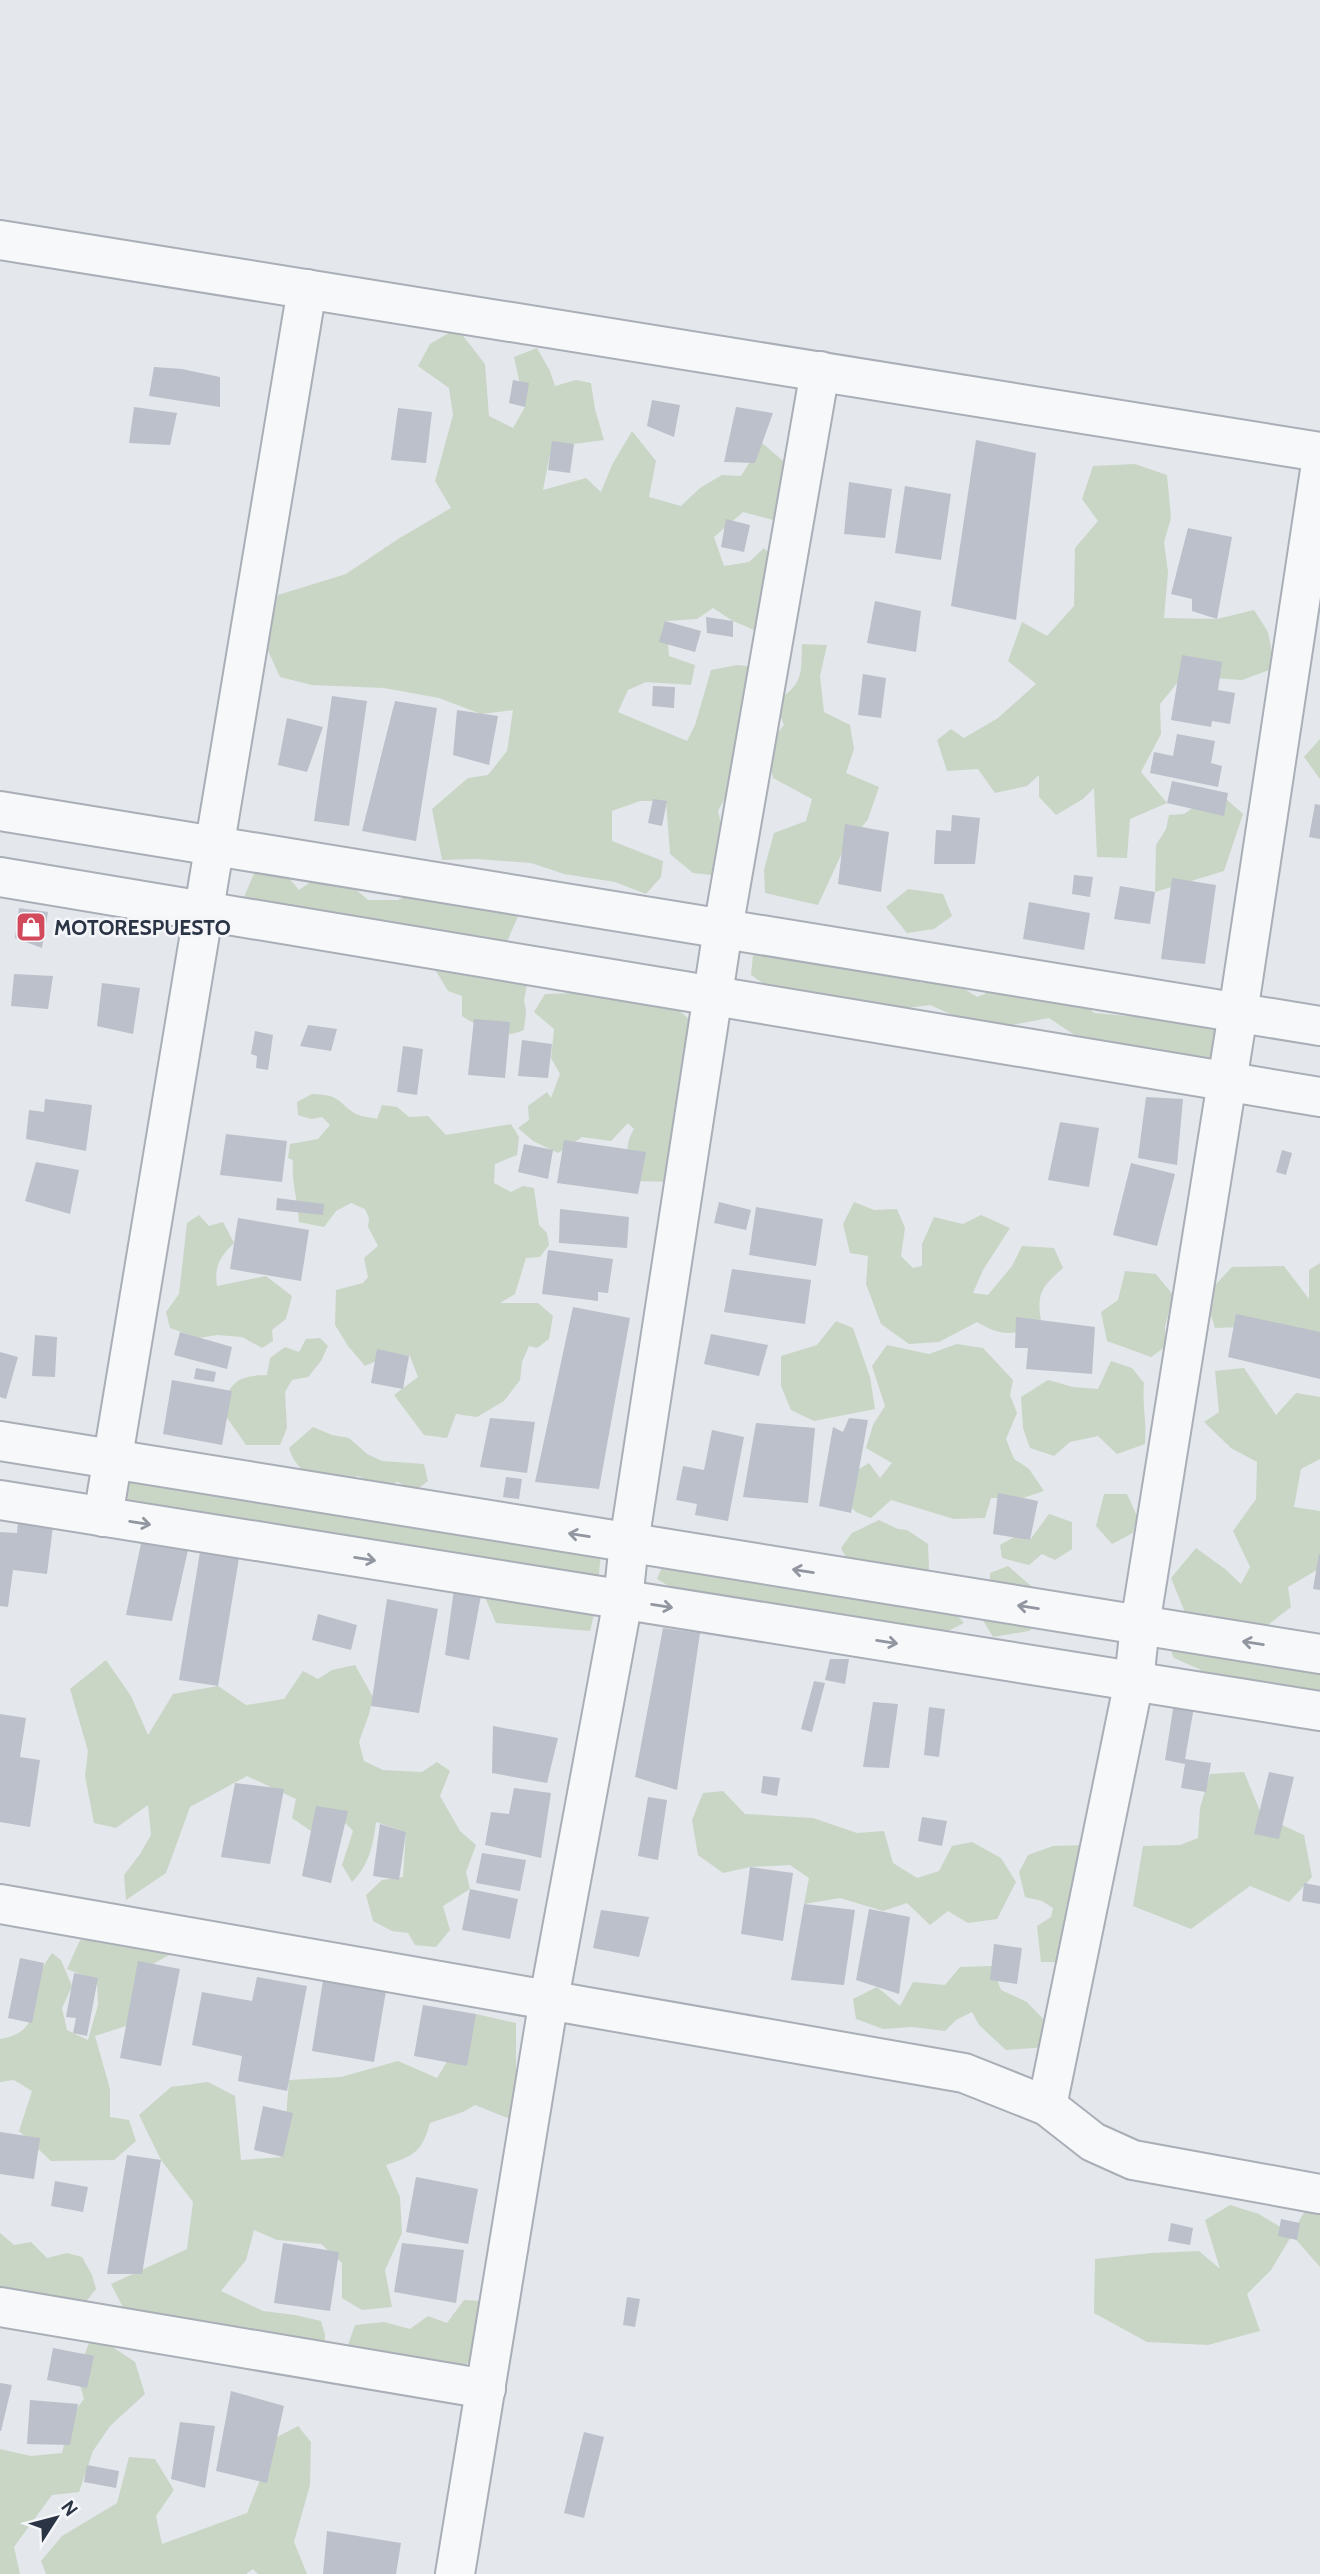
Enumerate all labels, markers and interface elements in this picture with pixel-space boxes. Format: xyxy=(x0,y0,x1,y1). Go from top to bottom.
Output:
shop icon: MOTORESPUESTO xyxy=(14,910,48,944)
place label: MOTORESPUESTO xyxy=(54,915,231,940)
one-way arrow xyxy=(128,1517,151,1530)
one-way arrow xyxy=(568,1528,591,1541)
one-way arrow xyxy=(353,1553,376,1566)
one-way arrow xyxy=(793,1564,815,1577)
one-way arrow xyxy=(650,1600,673,1613)
one-way arrow xyxy=(1017,1600,1040,1613)
one-way arrow xyxy=(875,1636,897,1649)
one-way arrow xyxy=(1242,1636,1265,1649)
north arrow xyxy=(21,2483,91,2553)
text: N xyxy=(56,2496,83,2520)

